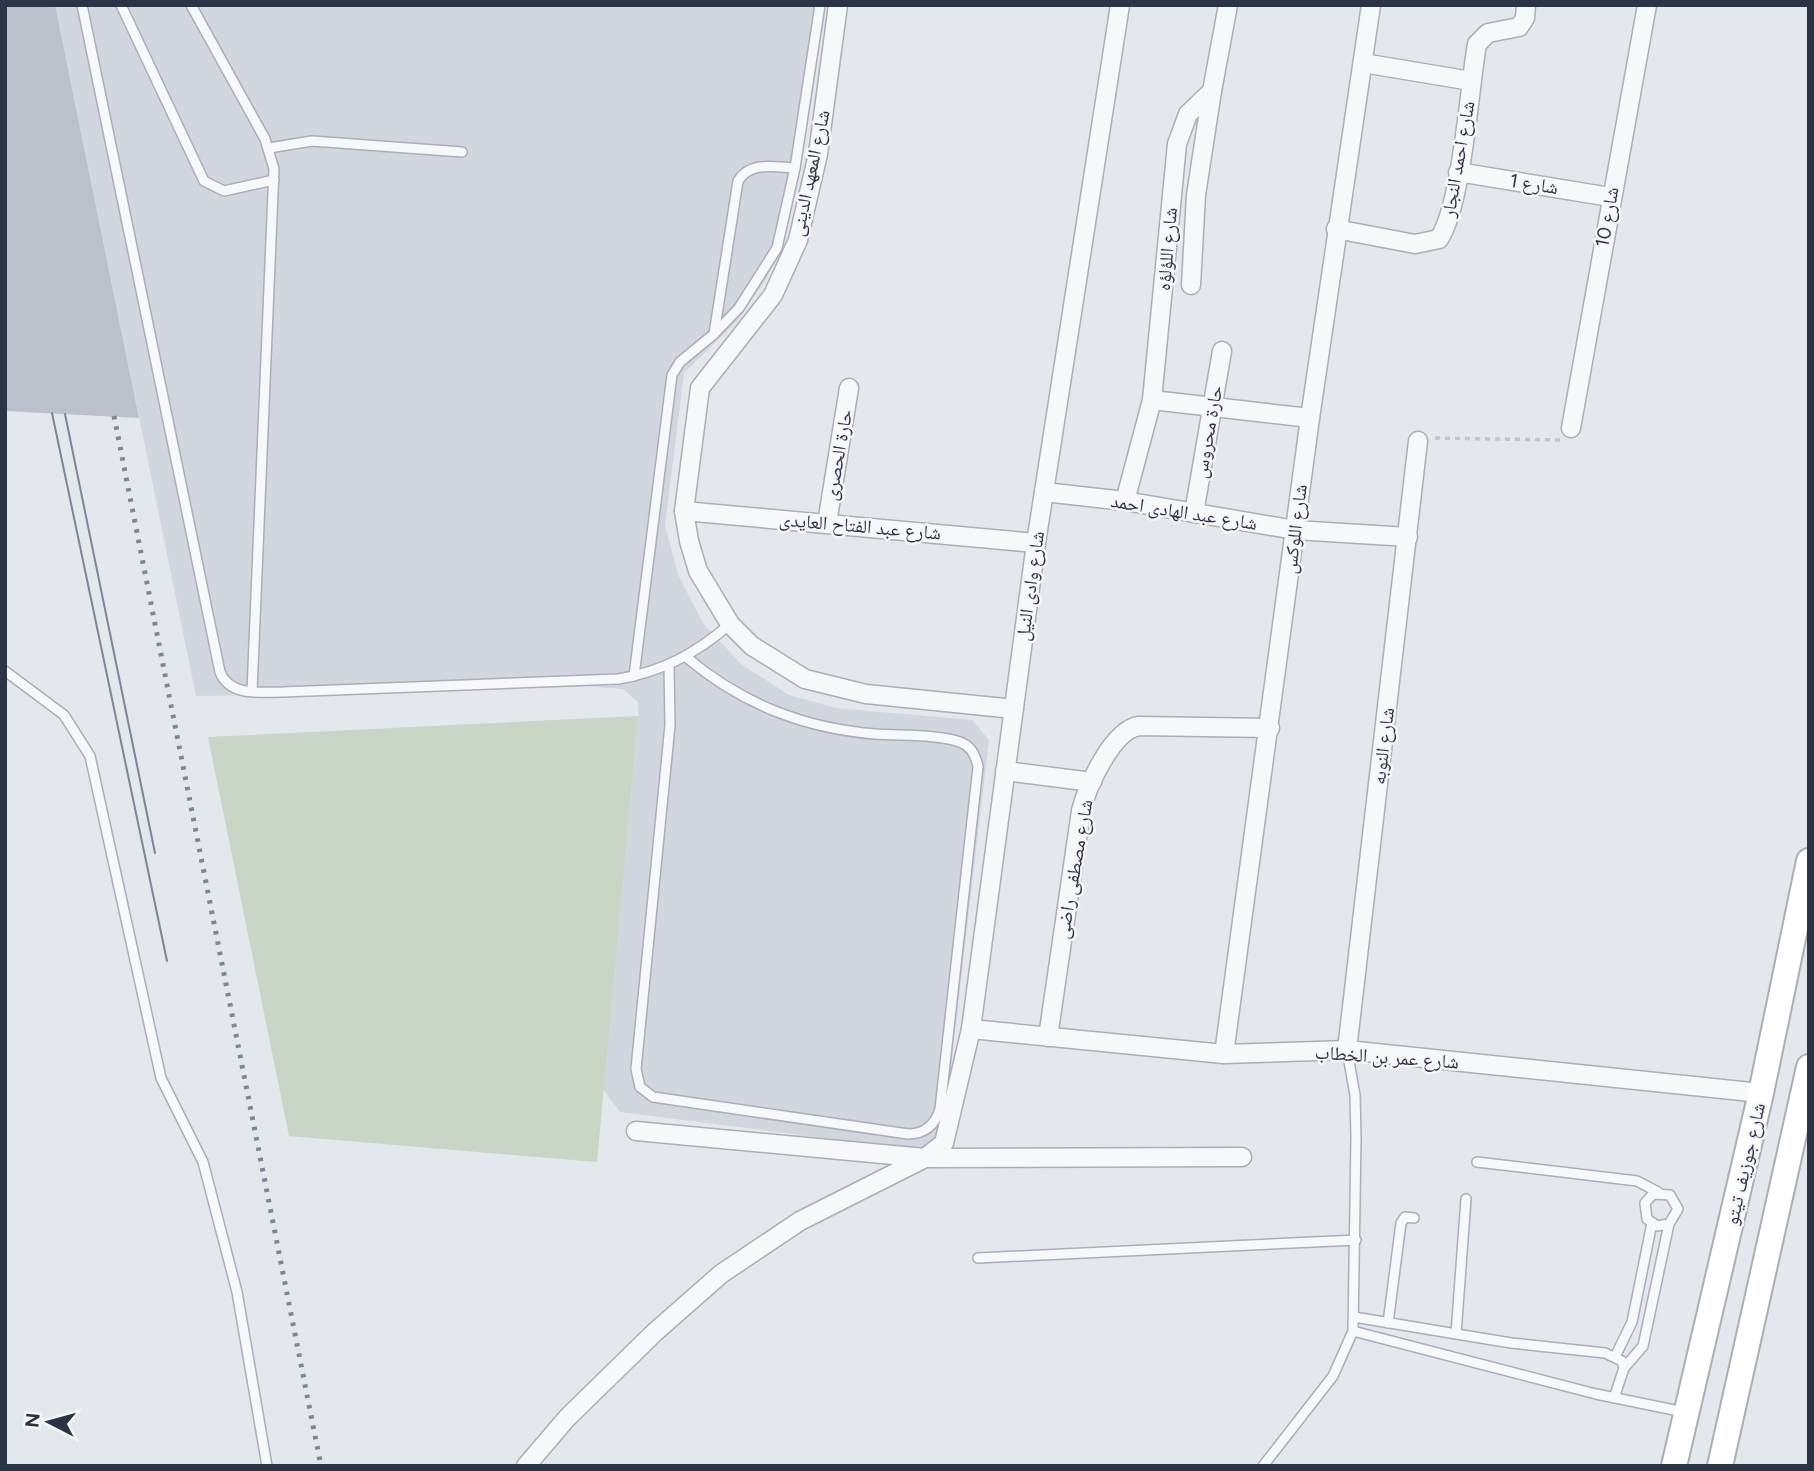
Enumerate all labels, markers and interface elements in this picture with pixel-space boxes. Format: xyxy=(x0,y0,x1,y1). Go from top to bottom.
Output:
street label: شارع احمد النجار xyxy=(1436,99,1480,220)
street label: شارع المعهد الدينى xyxy=(785,108,835,238)
street label: شارع 1 xyxy=(1508,169,1560,199)
street label: شارع 10 xyxy=(1590,185,1624,249)
street label: شارع اللؤلؤه xyxy=(1152,206,1182,292)
street label: حارة محروس xyxy=(1189,384,1227,480)
street label: حارة الحصرى xyxy=(819,408,857,502)
street label: شارع اللوكس xyxy=(1278,483,1312,575)
street label: شارع عبد الهادى احمد xyxy=(1109,489,1259,535)
street label: شارع عبد الفتاح العايدى xyxy=(778,507,942,545)
street label: شارع وادى النيل xyxy=(1011,530,1049,642)
street label: شارع النوبه xyxy=(1367,706,1399,786)
street label: شارع مصطفى راضى xyxy=(1050,797,1098,941)
street label: شارع عمر بن الخطاب xyxy=(1314,1040,1460,1074)
street label: شارع جوزيف تيتو xyxy=(1720,1101,1770,1227)
north arrow xyxy=(14,1387,84,1457)
text: N xyxy=(20,1412,45,1429)

